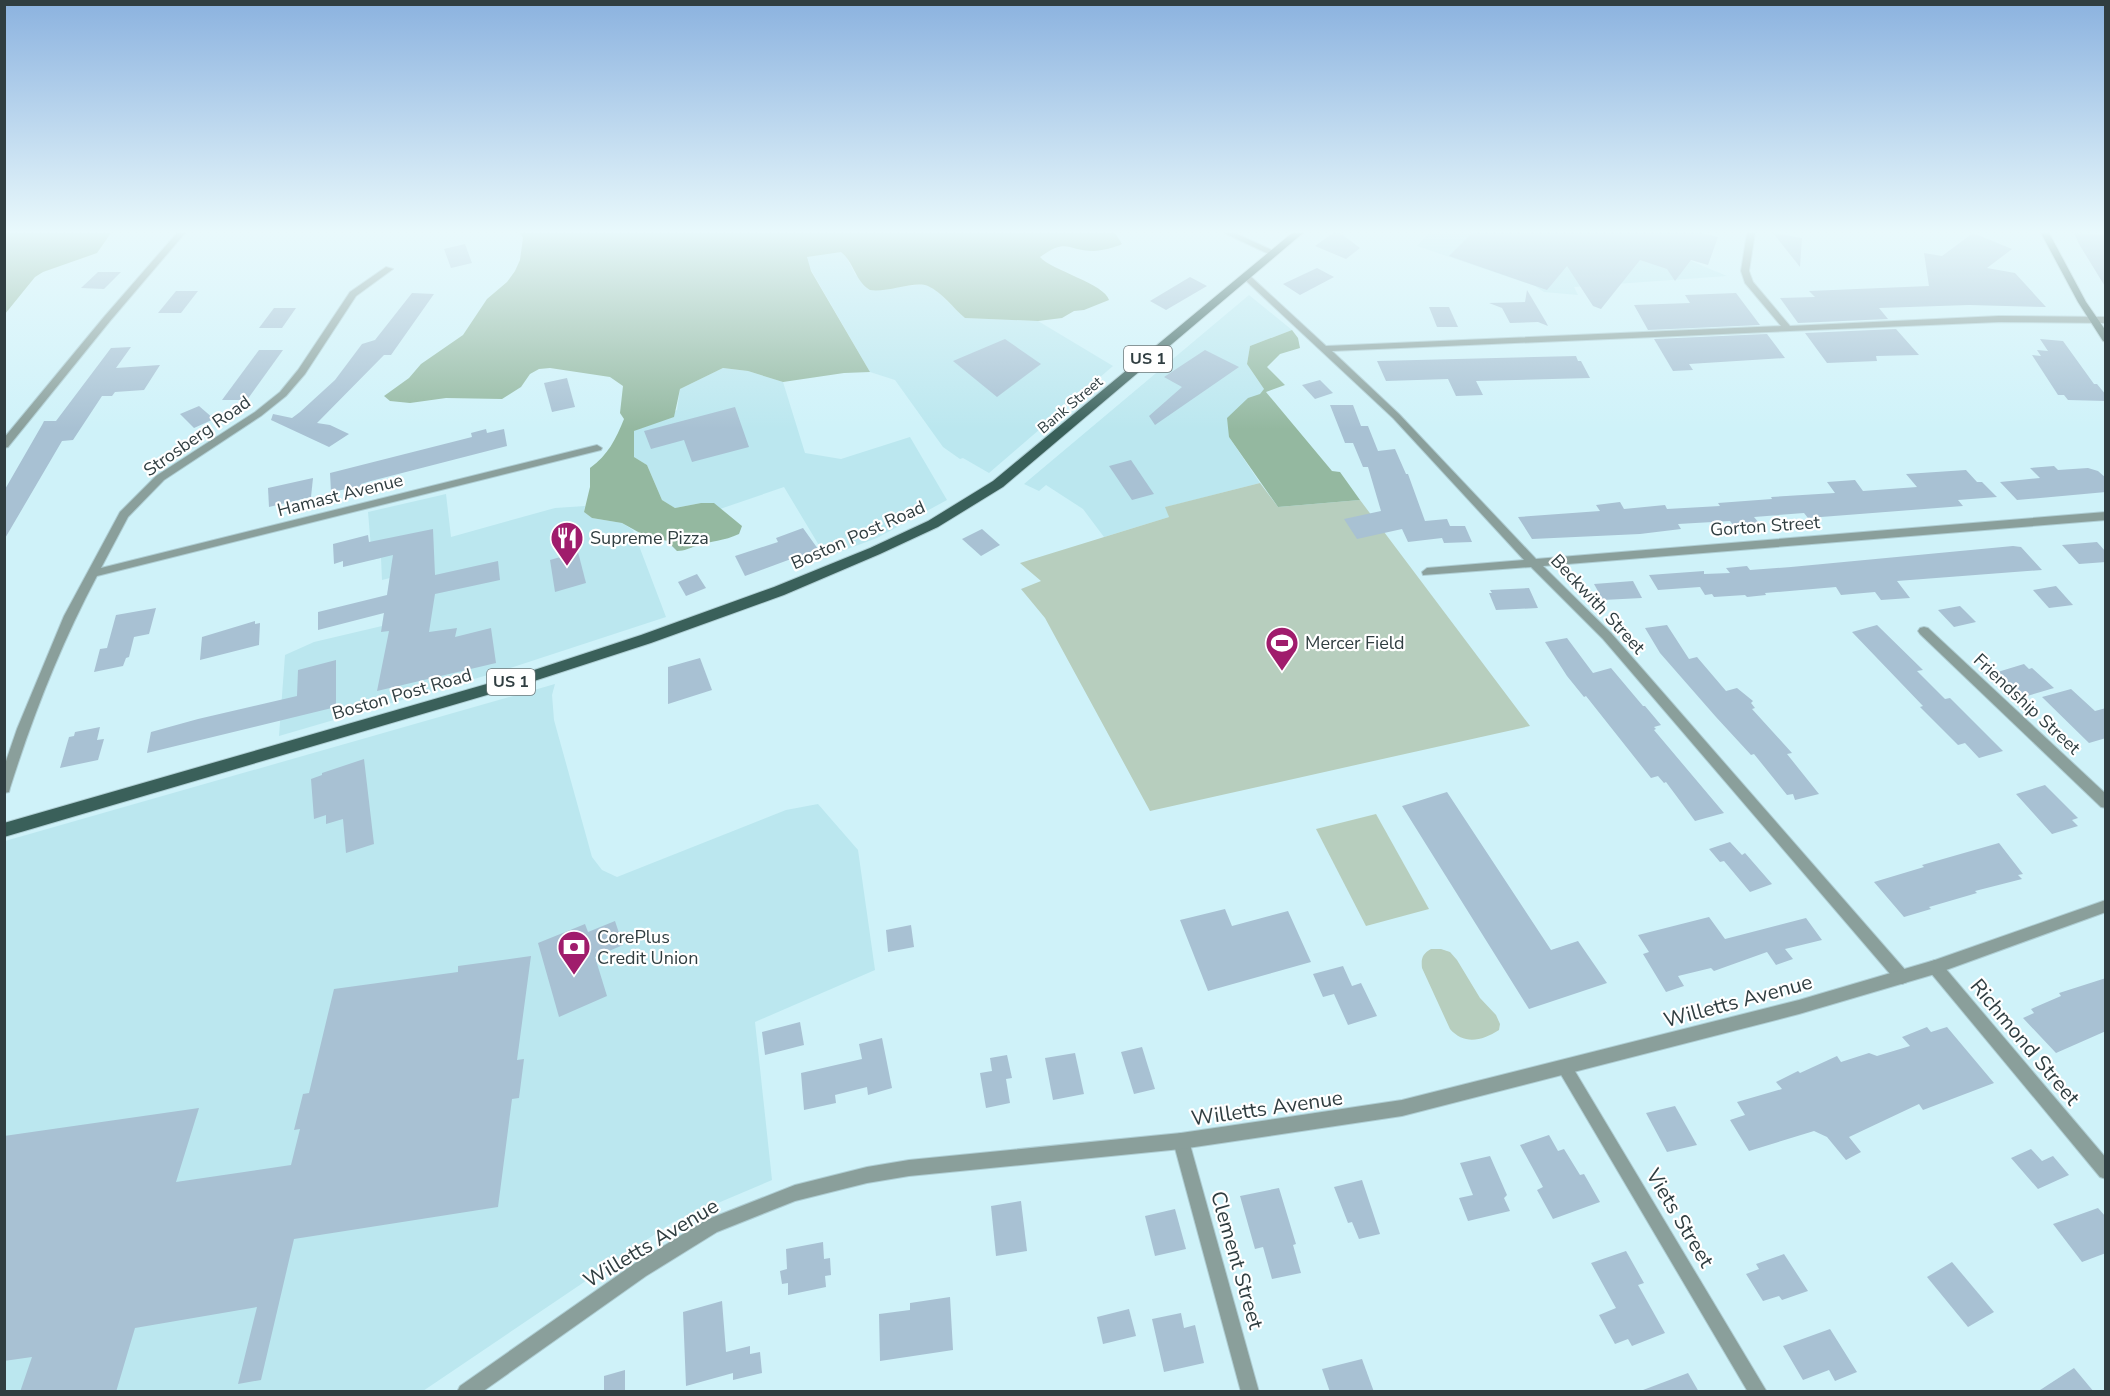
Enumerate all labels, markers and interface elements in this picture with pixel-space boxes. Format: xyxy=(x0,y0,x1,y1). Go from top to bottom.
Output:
road number: US 1 xyxy=(1124,346,1172,372)
street label: Bank Street xyxy=(1033,372,1107,438)
street label: Strosberg Road xyxy=(139,390,255,482)
street label: Hamast Avenue xyxy=(275,468,405,522)
street label: Boston Post Road xyxy=(787,495,929,575)
street label: Gorton Street xyxy=(1709,510,1821,542)
restaurant icon: Supreme Pizza xyxy=(549,520,585,567)
place label: Supreme Pizza xyxy=(590,526,709,550)
street label: Beckwith Street xyxy=(1545,549,1651,660)
sports icon: Mercer Field xyxy=(1264,625,1300,672)
place label: Mercer Field xyxy=(1305,631,1404,655)
street label: Friendship Street xyxy=(1968,648,2086,760)
street label: Boston Post Road xyxy=(329,663,475,725)
road number: US 1 xyxy=(487,669,535,695)
place label: CorePlus Credit Union xyxy=(597,925,698,970)
bank icon: CorePlus Credit Union xyxy=(556,929,592,976)
street label: Willetts Avenue xyxy=(1661,968,1815,1034)
street label: Richmond Street xyxy=(1964,973,2087,1112)
street label: Willetts Avenue xyxy=(1189,1083,1345,1133)
street label: Viets Street xyxy=(1639,1163,1721,1273)
street label: Clement Street xyxy=(1204,1188,1270,1333)
street label: Willetts Avenue xyxy=(578,1192,724,1294)

